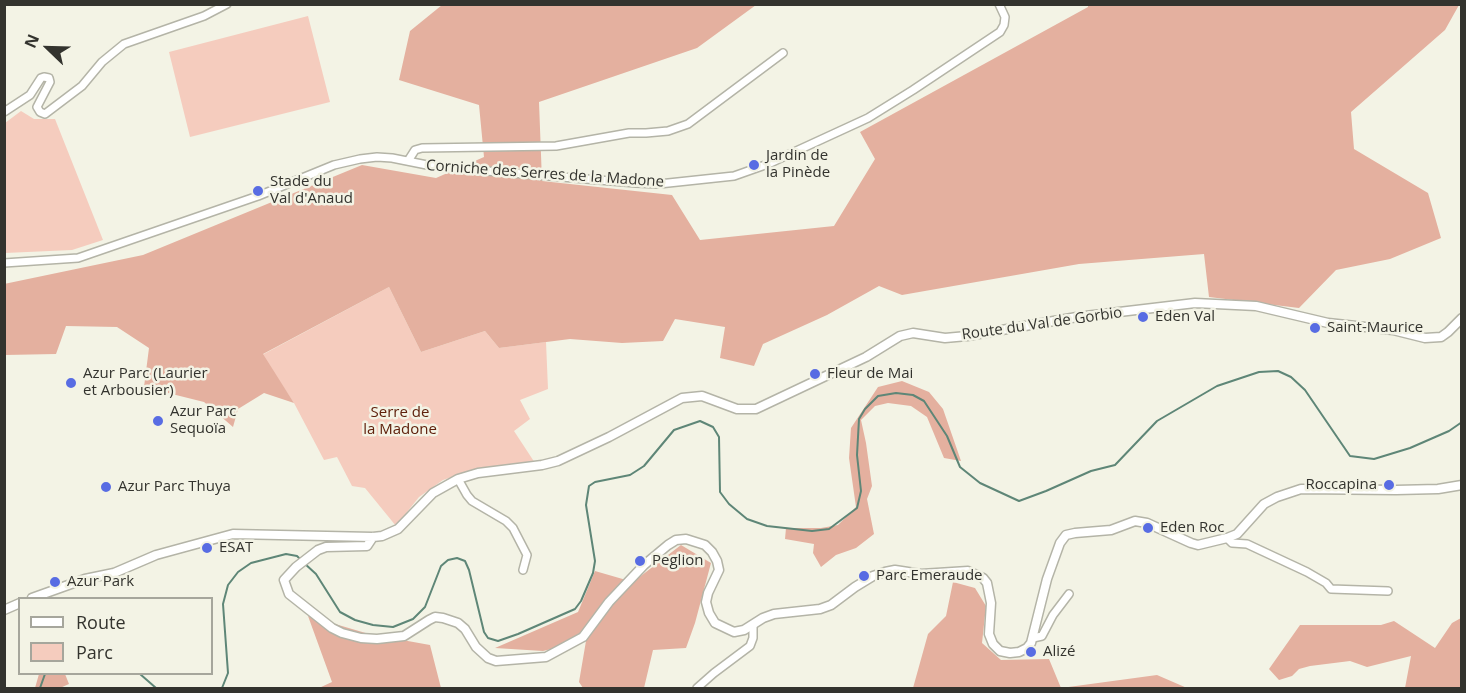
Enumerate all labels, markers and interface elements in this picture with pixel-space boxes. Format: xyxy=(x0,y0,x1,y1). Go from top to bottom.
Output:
north arrow xyxy=(18,18,78,78)
text: N xyxy=(19,31,44,51)
place label: Jardin de la Pinède xyxy=(766,147,830,182)
street label: Corniche des Serres de la Madone xyxy=(425,157,665,191)
marker: Jardin de la Pinède xyxy=(747,158,761,172)
place label: Stade du Val d'Anaud xyxy=(270,173,353,208)
marker: Stade du Val d'Anaud xyxy=(251,184,265,198)
street label: Route du Val de Gorbio xyxy=(961,304,1123,344)
place label: Eden Val xyxy=(1155,308,1215,326)
marker: Eden Val xyxy=(1136,310,1150,324)
place label: Saint-Maurice xyxy=(1327,319,1423,337)
marker: Saint-Maurice xyxy=(1308,321,1322,335)
place label: Azur Parc (Laurier et Arbousier) xyxy=(83,365,208,400)
place label: Fleur de Mai xyxy=(827,365,913,383)
marker: Fleur de Mai xyxy=(808,367,822,381)
marker: Azur Parc (Laurier et Arbousier) xyxy=(64,376,78,390)
place label: Azur Parc Sequoïa xyxy=(170,403,236,438)
park label: Serre de la Madone xyxy=(363,404,437,439)
marker: Azur Parc Sequoïa xyxy=(151,414,165,428)
place label: Roccapina xyxy=(1306,476,1377,494)
place label: Azur Parc Thuya xyxy=(118,478,231,496)
marker: Roccapina xyxy=(1382,478,1396,492)
marker: Azur Parc Thuya xyxy=(99,480,113,494)
place label: Eden Roc xyxy=(1160,519,1224,537)
marker: Eden Roc xyxy=(1141,521,1155,535)
place label: ESAT xyxy=(219,539,253,557)
marker: ESAT xyxy=(200,541,214,555)
place label: Peglion xyxy=(652,552,703,570)
marker: Peglion xyxy=(633,554,647,568)
place label: Parc Emeraude xyxy=(876,567,982,585)
marker: Parc Emeraude xyxy=(857,569,871,583)
place label: Azur Park xyxy=(67,573,134,591)
marker: Azur Park xyxy=(48,575,62,589)
legend xyxy=(18,597,213,675)
text: Route xyxy=(76,610,126,634)
text: Parc xyxy=(76,640,113,664)
place label: Alizé xyxy=(1043,643,1076,661)
marker: Alizé xyxy=(1024,645,1038,659)

